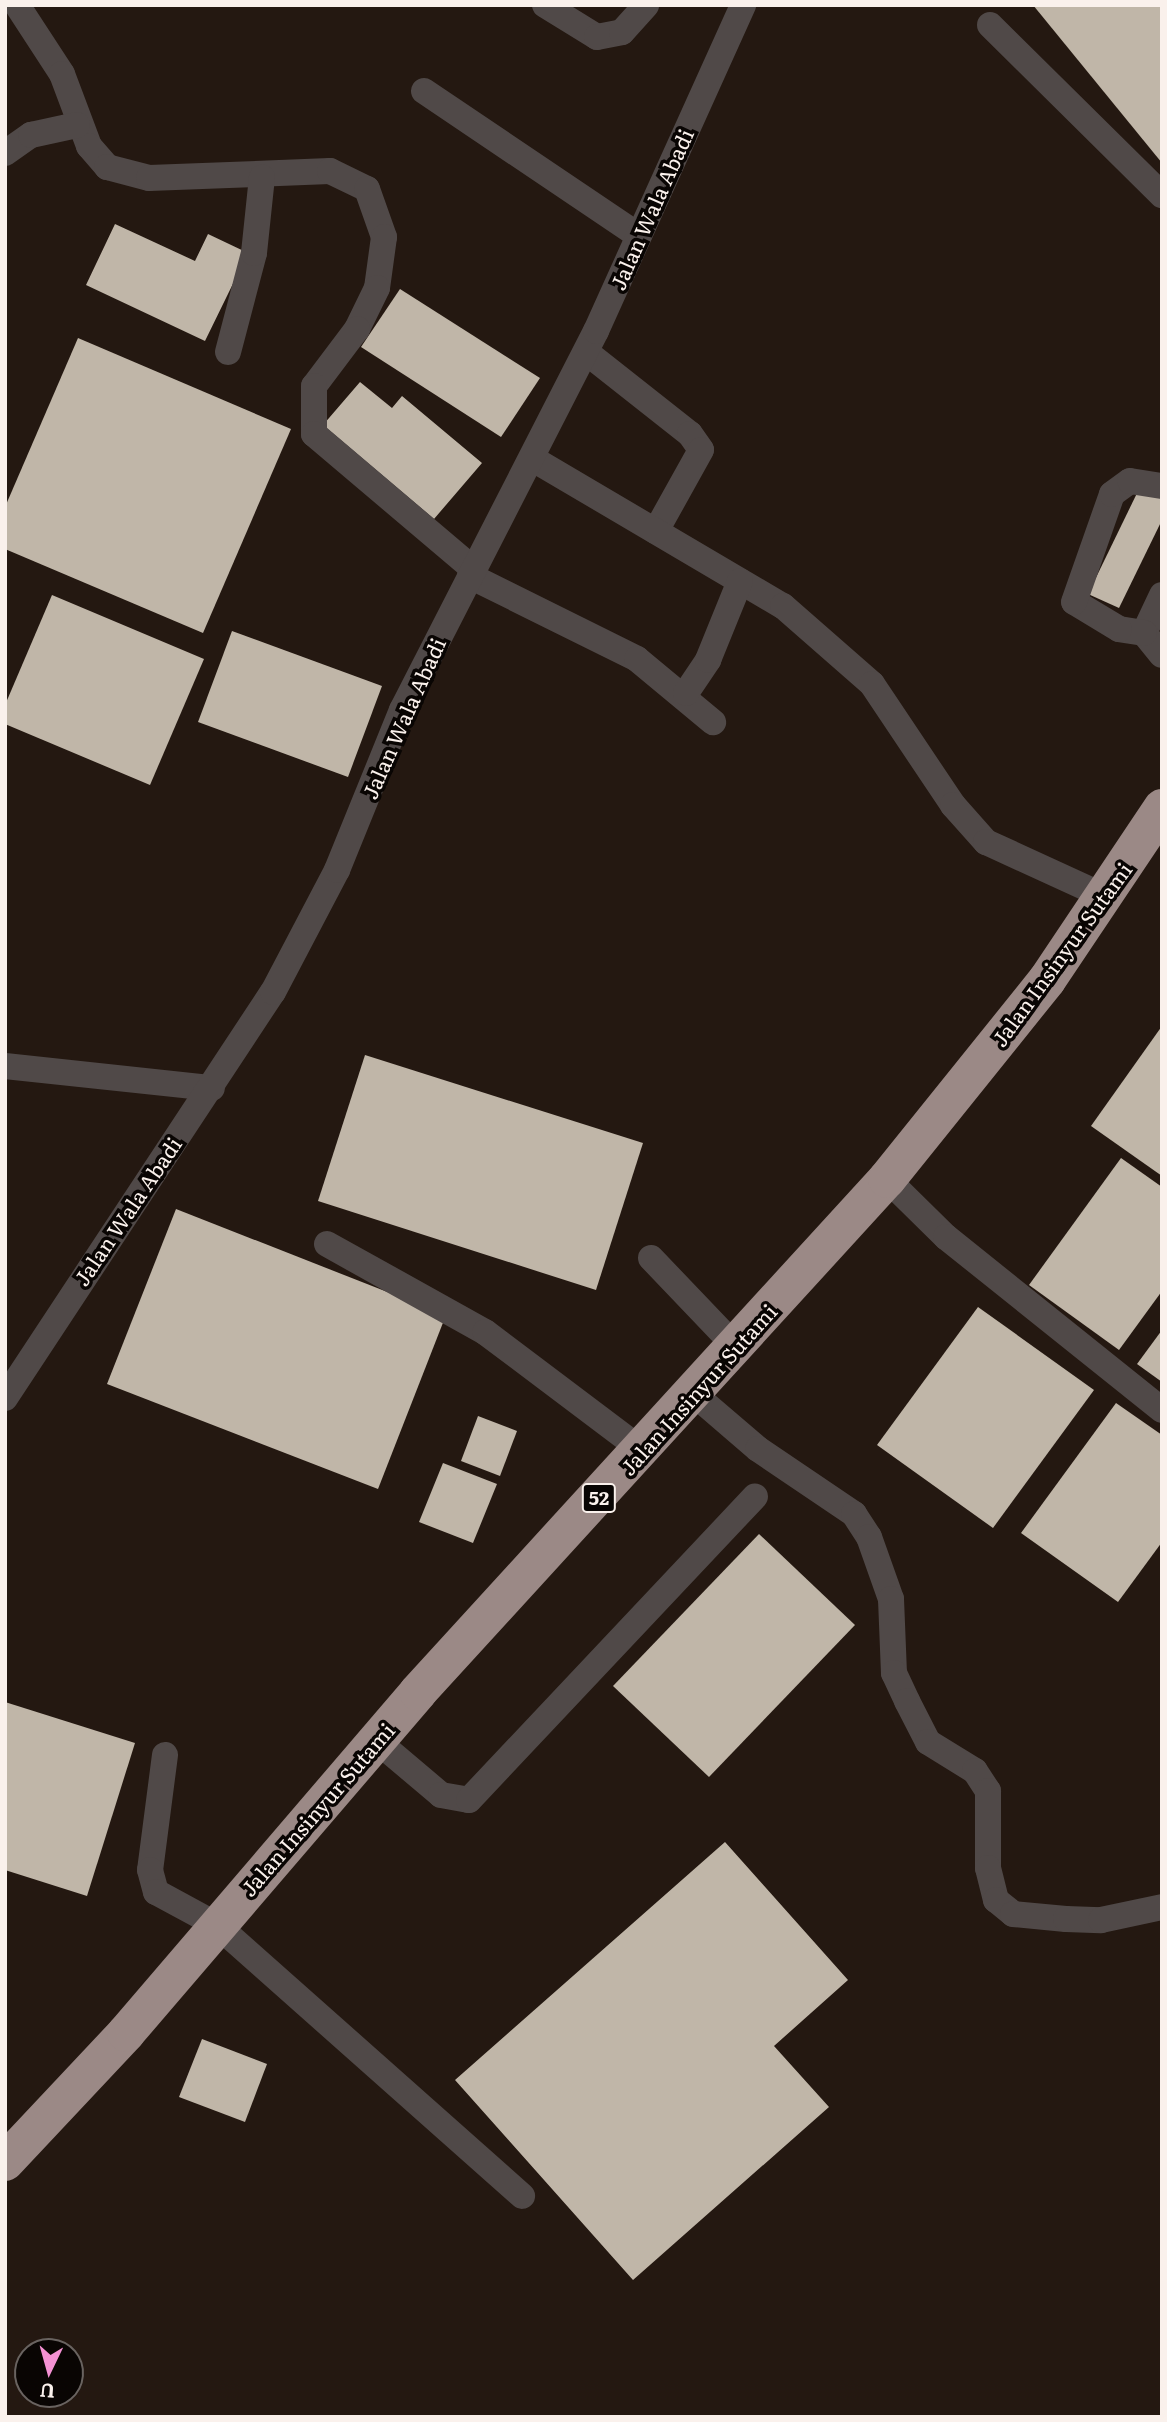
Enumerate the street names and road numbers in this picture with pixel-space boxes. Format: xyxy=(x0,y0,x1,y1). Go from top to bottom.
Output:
street label: Jalan Wala Abadi xyxy=(604,125,698,293)
street label: Jalan Wala Abadi xyxy=(356,634,450,802)
street label: Jalan Insinyur Sutami xyxy=(986,857,1136,1051)
street label: Jalan Wala Abadi xyxy=(68,1132,186,1290)
street label: Jalan Insinyur Sutami xyxy=(615,1298,781,1480)
road number: 52 xyxy=(582,1482,616,1514)
street label: Jalan Insinyur Sutami xyxy=(235,1717,399,1901)

